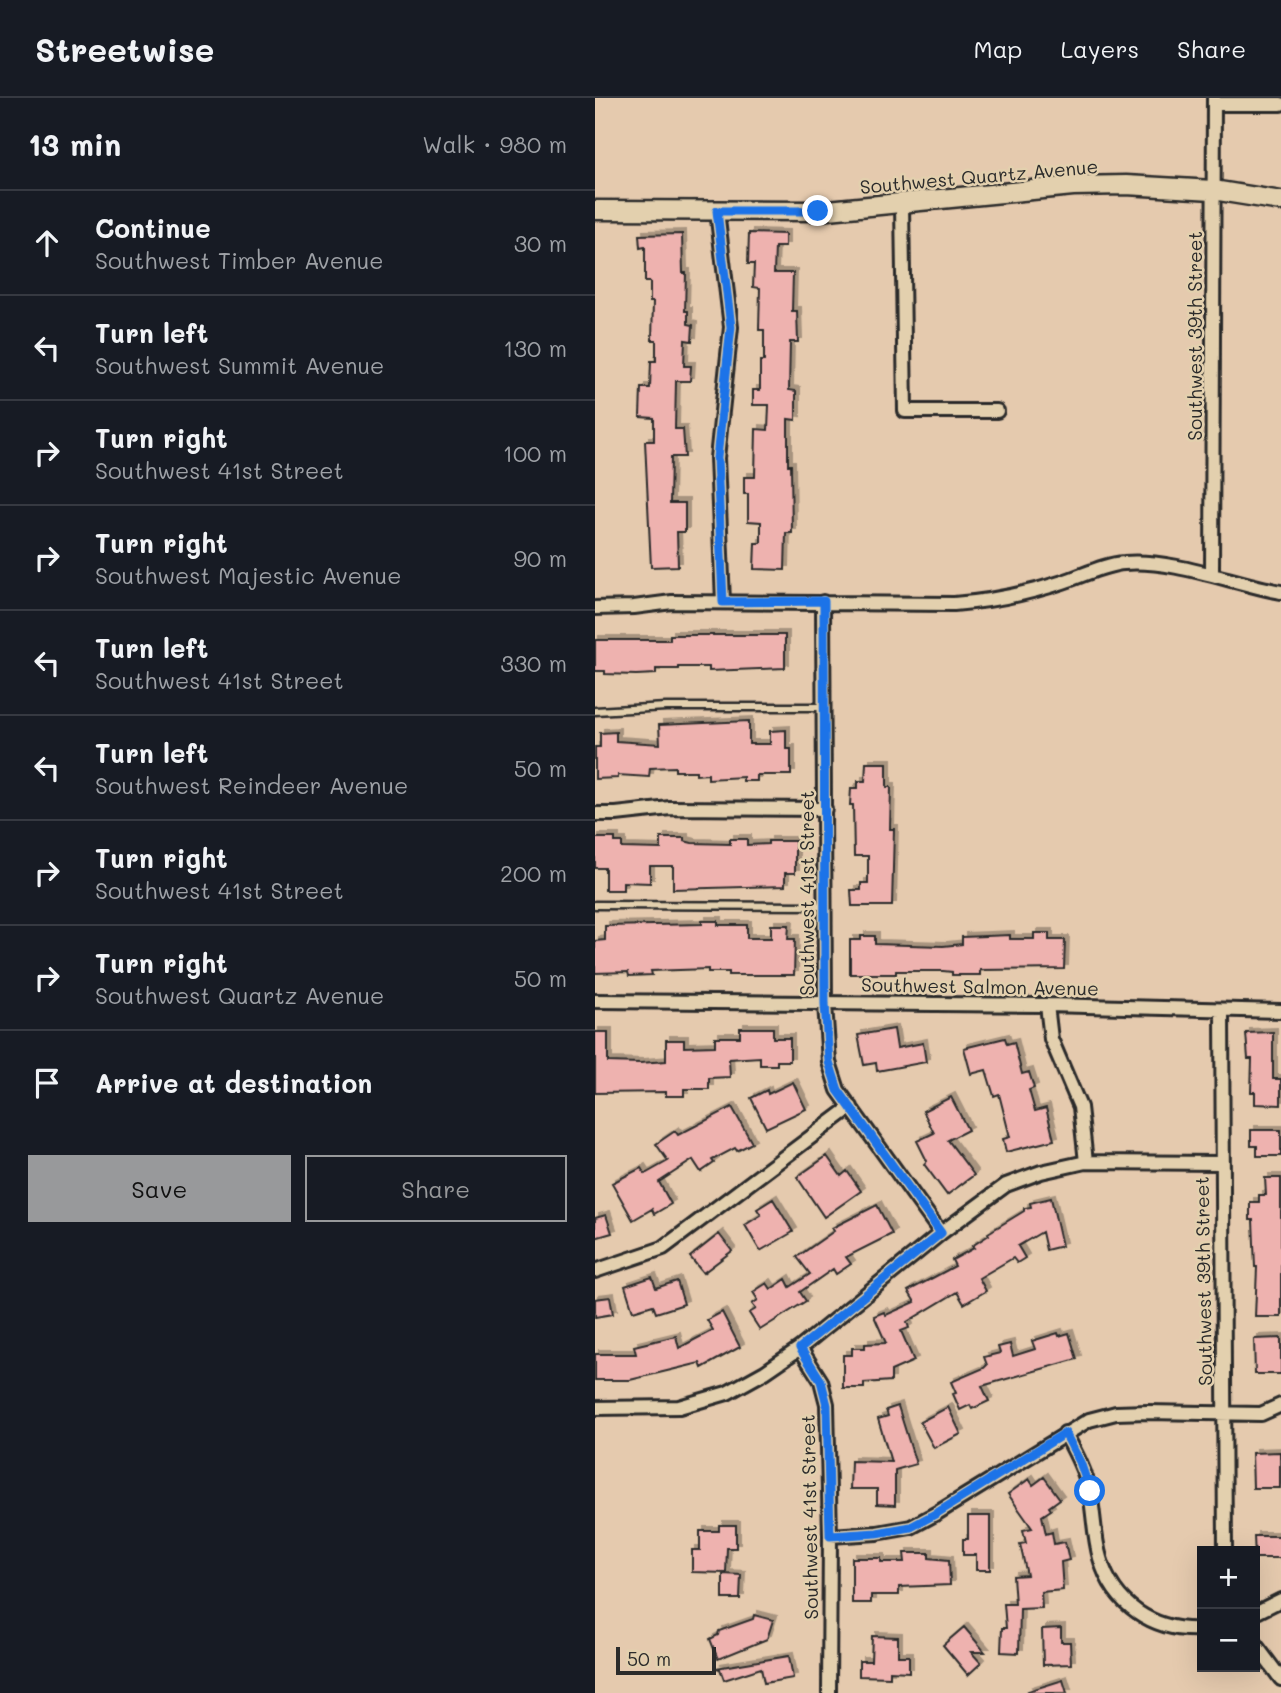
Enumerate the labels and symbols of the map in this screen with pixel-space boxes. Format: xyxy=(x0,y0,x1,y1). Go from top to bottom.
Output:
street label: Southwest Quartz Avenue xyxy=(859,153,1099,199)
route end xyxy=(802,195,833,226)
street label: Southwest 39th Street xyxy=(1182,231,1207,441)
street label: Southwest 41st Street xyxy=(794,790,819,996)
street label: Southwest Salmon Avenue xyxy=(861,971,1099,1001)
street label: Southwest 39th Street xyxy=(1189,1176,1217,1386)
street label: Southwest 41st Street xyxy=(795,1414,823,1620)
route start xyxy=(1074,1475,1105,1506)
scale bar xyxy=(616,1644,716,1676)

